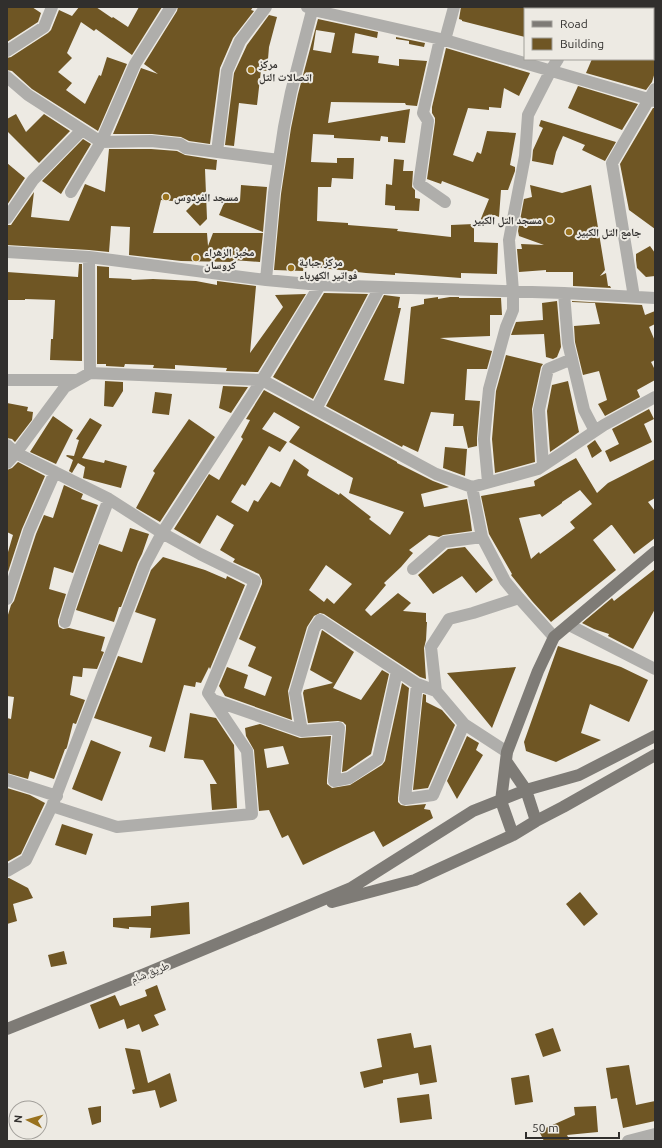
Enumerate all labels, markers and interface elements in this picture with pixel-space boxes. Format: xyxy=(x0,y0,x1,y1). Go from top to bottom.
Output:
legend xyxy=(524,8,654,60)
text: Road xyxy=(560,17,588,30)
text: Building xyxy=(560,37,604,50)
place label: مركز اتصالات التل xyxy=(258,58,312,85)
marker: مركز اتصالات التل xyxy=(246,65,256,75)
place label: مسجد الفردوس xyxy=(174,191,238,205)
marker: مسجد الفردوس xyxy=(161,192,171,202)
place label: مسجد التل الكبير xyxy=(472,214,542,228)
marker: مسجد التل الكبير xyxy=(545,215,555,225)
place label: جامع التل الكبير xyxy=(576,226,641,240)
marker: جامع التل الكبير xyxy=(564,227,574,237)
place label: مخبز الزهراء كروسان xyxy=(204,246,255,273)
marker: مخبز الزهراء كروسان xyxy=(191,253,201,263)
place label: مركز جباية فواتير الكهرباء xyxy=(299,256,358,282)
marker: مركز جباية فواتير الكهرباء xyxy=(286,263,296,273)
street label: طريق شام xyxy=(129,959,171,986)
north arrow xyxy=(8,1100,48,1140)
text: N xyxy=(12,1114,24,1124)
scale bar xyxy=(526,1114,619,1140)
text: 50 m xyxy=(532,1121,559,1134)

